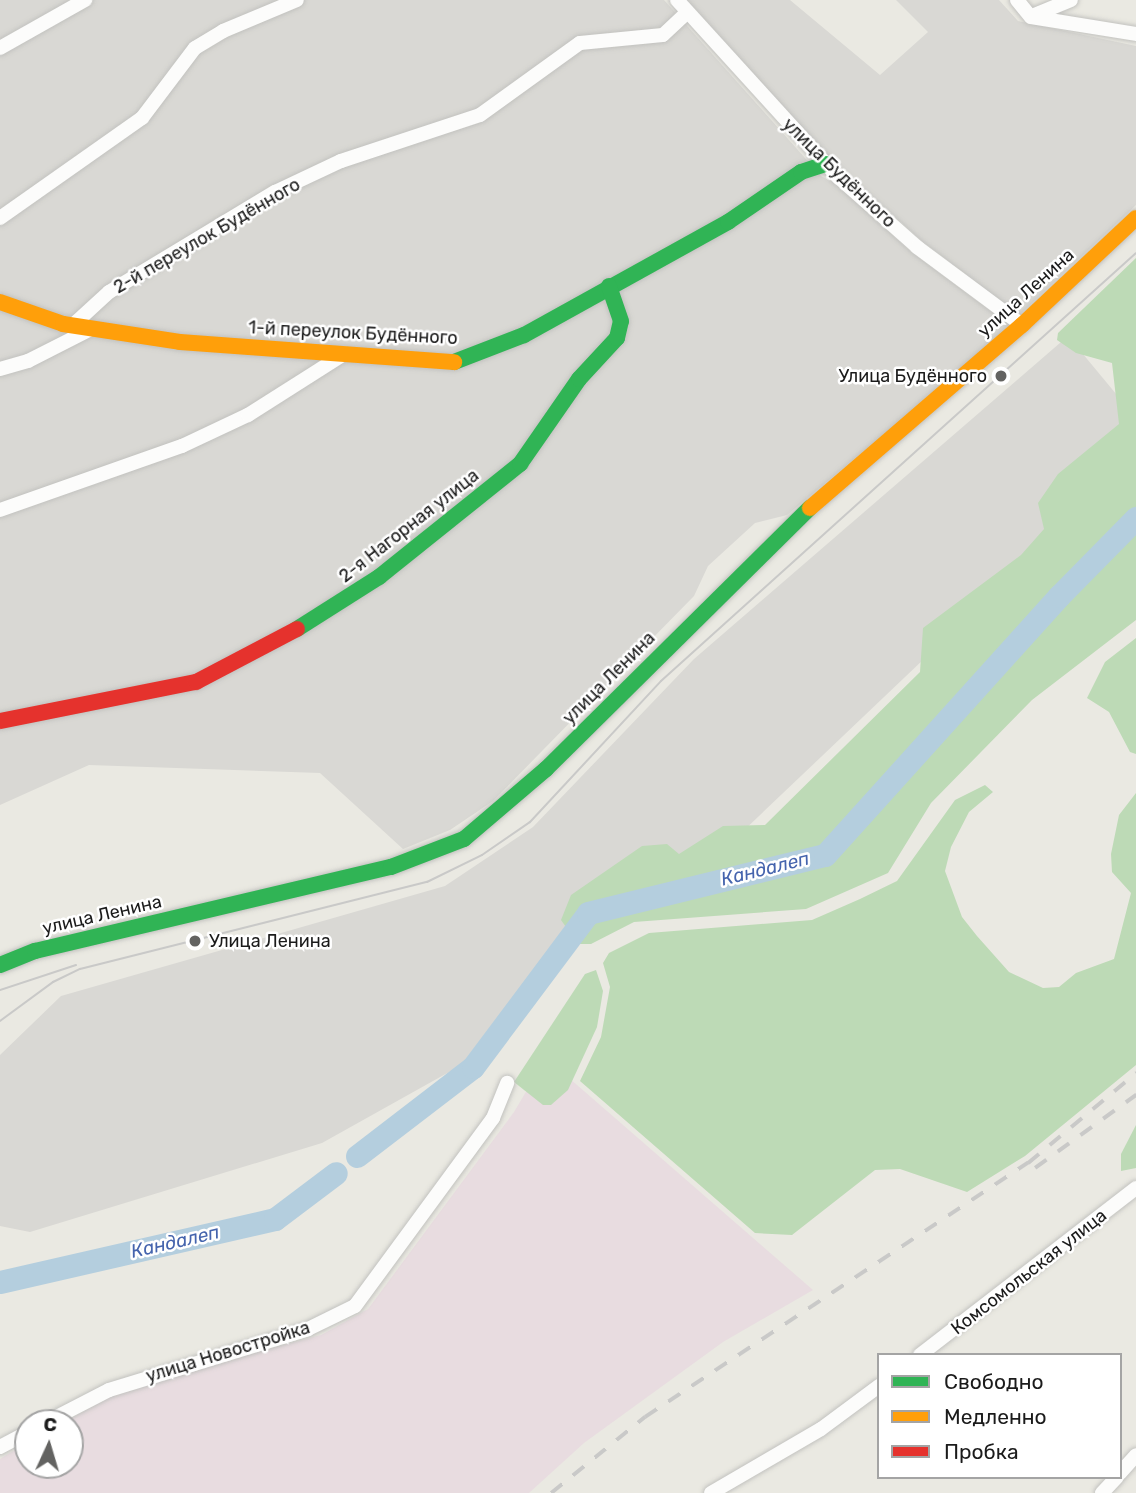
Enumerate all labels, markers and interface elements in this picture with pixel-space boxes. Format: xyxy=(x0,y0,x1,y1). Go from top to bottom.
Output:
street label: улица Будённого xyxy=(778,114,900,232)
street label: 2-й переулок Будённого xyxy=(110,174,304,298)
street label: улица Ленина xyxy=(974,244,1078,342)
street label: 1-й переулок Будённого xyxy=(248,317,458,349)
place label: Улица Будённого xyxy=(839,365,987,387)
marker: Улица Будённого xyxy=(993,368,1009,384)
street label: 2-я Нагорная улица xyxy=(335,465,483,587)
street label: улица Ленина xyxy=(558,627,660,729)
water label: Кандалеп xyxy=(718,847,812,891)
street label: улица Ленина xyxy=(40,891,164,939)
place label: Улица Ленина xyxy=(209,930,331,952)
marker: Улица Ленина xyxy=(187,933,203,949)
street label: Комсомольская улица xyxy=(947,1205,1111,1339)
water label: Кандалеп xyxy=(128,1221,222,1263)
street label: улица Новостройка xyxy=(143,1317,313,1387)
legend xyxy=(877,1353,1122,1479)
text: Свободно xyxy=(944,1369,1044,1394)
text: Медленно xyxy=(944,1404,1047,1429)
north arrow xyxy=(14,1409,84,1479)
text: С xyxy=(43,1413,58,1436)
text: Пробка xyxy=(944,1439,1019,1464)

